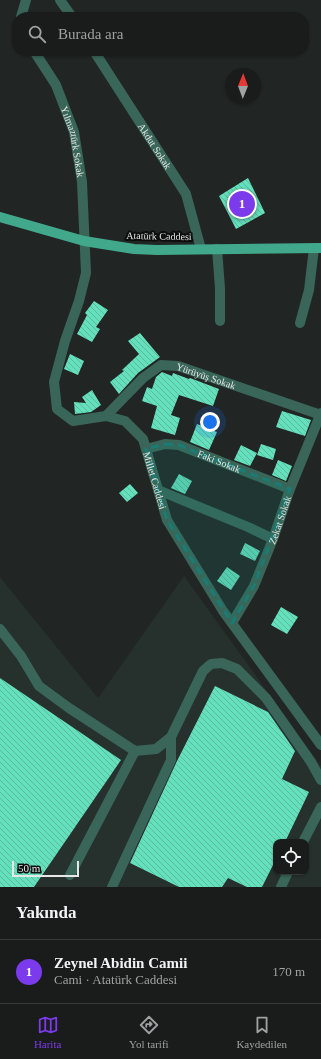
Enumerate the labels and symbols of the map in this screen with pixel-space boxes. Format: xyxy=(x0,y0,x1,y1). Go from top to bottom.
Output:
north arrow xyxy=(225,68,261,104)
street label: Yılmaztürk Sokak xyxy=(59,104,87,178)
street label: Akdut Sokak xyxy=(136,121,174,171)
pin: 1 xyxy=(229,189,255,219)
street label: Atatürk Caddesi xyxy=(126,230,192,242)
street label: Yürüyüş Sokak xyxy=(175,360,237,391)
your location xyxy=(200,412,220,432)
street label: Faki Sokak xyxy=(196,448,242,474)
street label: Millet Caddesi xyxy=(142,450,169,511)
street label: Zekat Sokak xyxy=(266,494,293,546)
scale bar xyxy=(12,859,79,878)

